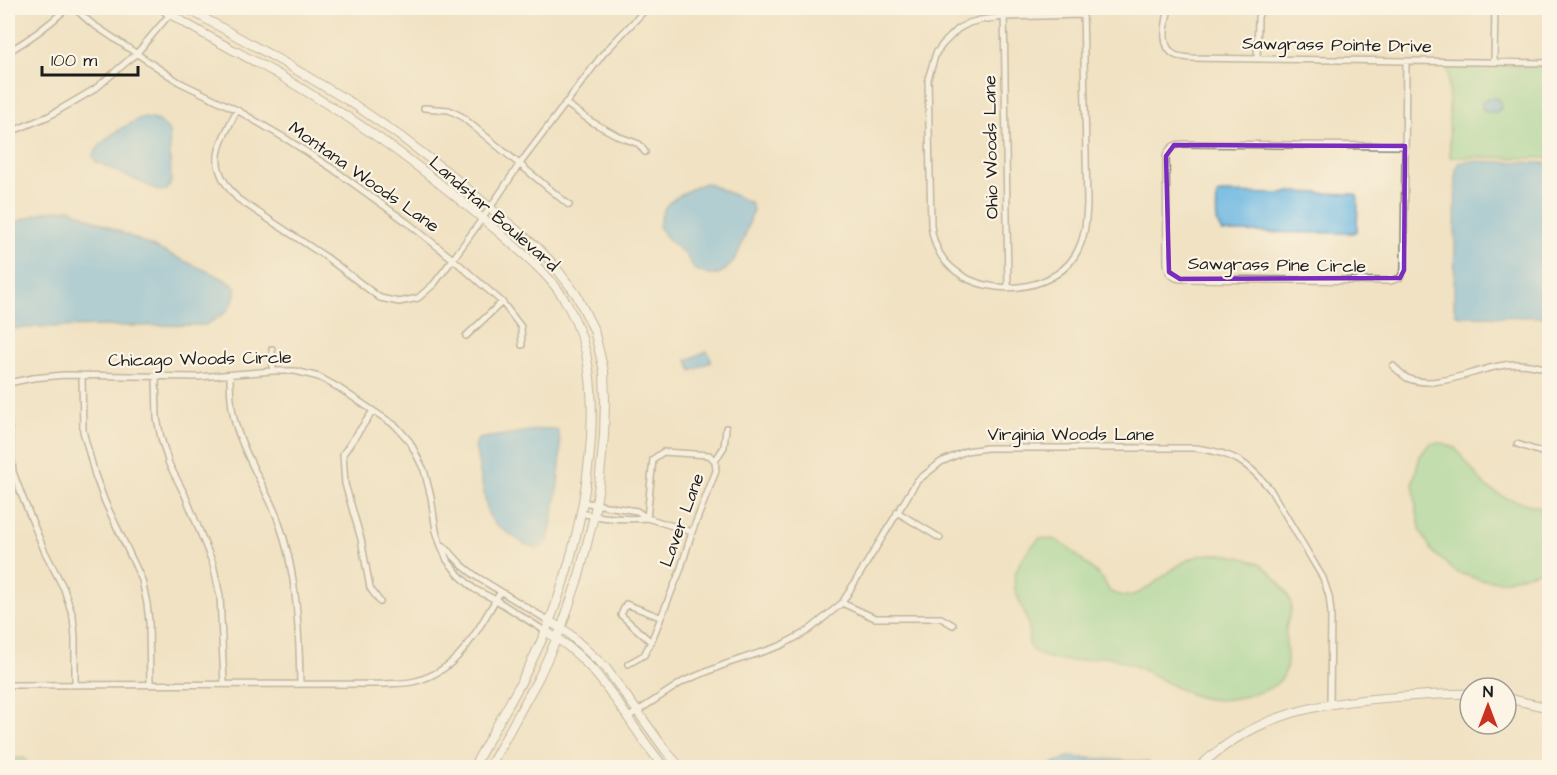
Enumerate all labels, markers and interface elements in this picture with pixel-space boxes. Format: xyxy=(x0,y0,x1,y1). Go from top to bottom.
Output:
street label: Sawgrass Pointe Drive xyxy=(1242,31,1432,60)
scale bar xyxy=(42,39,138,77)
text: 100 m xyxy=(51,48,97,73)
street label: Ohio Woods Lane xyxy=(977,75,1005,219)
street label: Montana Woods Lane xyxy=(284,115,445,239)
street label: Landstar Boulevard xyxy=(424,151,564,277)
street label: Sawgrass Pine Circle xyxy=(1188,251,1367,280)
street label: Chicago Woods Circle xyxy=(108,345,292,374)
street label: Virginia Woods Lane xyxy=(987,422,1155,448)
street label: Laver Lane xyxy=(653,469,711,570)
north arrow xyxy=(1458,676,1518,736)
text: N xyxy=(1483,681,1493,703)

